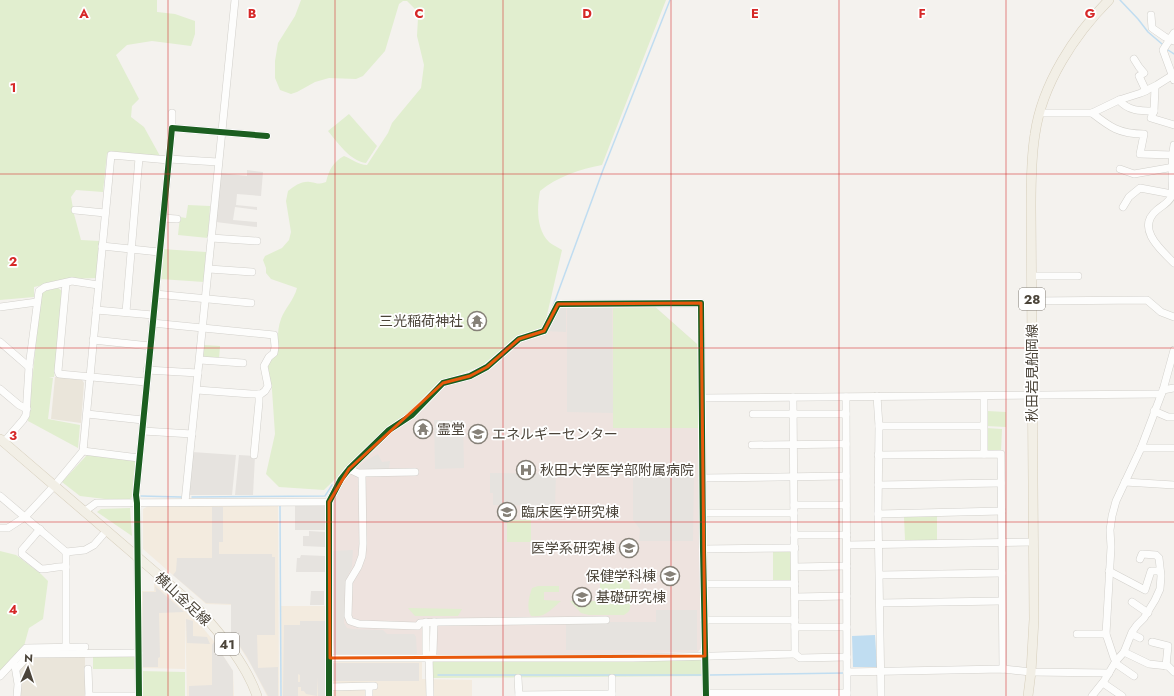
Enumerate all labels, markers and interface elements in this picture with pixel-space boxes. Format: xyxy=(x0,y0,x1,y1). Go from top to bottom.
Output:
text: A xyxy=(78,4,89,23)
text: B xyxy=(248,4,257,23)
text: C xyxy=(414,4,424,23)
text: D xyxy=(582,4,592,23)
text: E xyxy=(751,4,759,23)
text: F xyxy=(918,4,926,23)
text: G xyxy=(1085,4,1096,23)
text: 1 xyxy=(10,78,16,97)
text: 2 xyxy=(9,252,17,271)
road number: 28 xyxy=(1019,288,1045,310)
temple icon: 三光稲荷神社 xyxy=(466,310,488,332)
place label: 三光稲荷神社 xyxy=(379,311,463,331)
street label: 秋田岩見船岡線 xyxy=(1022,324,1042,422)
temple icon: 霊堂 xyxy=(412,418,434,440)
place label: 霊堂 xyxy=(437,419,465,439)
school or university icon: エネルギーセンター xyxy=(467,423,489,445)
place label: エネルギーセンター xyxy=(492,424,618,444)
text: 3 xyxy=(9,426,17,445)
hospital icon: 秋田大学医学部附属病院 xyxy=(515,459,537,481)
place label: 秋田大学医学部附属病院 xyxy=(540,460,694,480)
school or university icon: 臨床医学研究棟 xyxy=(496,501,518,523)
place label: 臨床医学研究棟 xyxy=(521,502,619,522)
school or university icon: 医学系研究棟 xyxy=(618,537,640,559)
place label: 医学系研究棟 xyxy=(531,538,615,558)
school or university icon: 保健学科棟 xyxy=(659,565,681,587)
place label: 保健学科棟 xyxy=(586,566,656,586)
street label: 横山金足線 xyxy=(151,568,215,630)
school or university icon: 基礎研究棟 xyxy=(571,586,593,608)
place label: 基礎研究棟 xyxy=(596,587,666,607)
text: 4 xyxy=(8,600,18,619)
road number: 41 xyxy=(215,633,239,655)
north arrow xyxy=(8,648,48,688)
text: N xyxy=(24,650,33,666)

